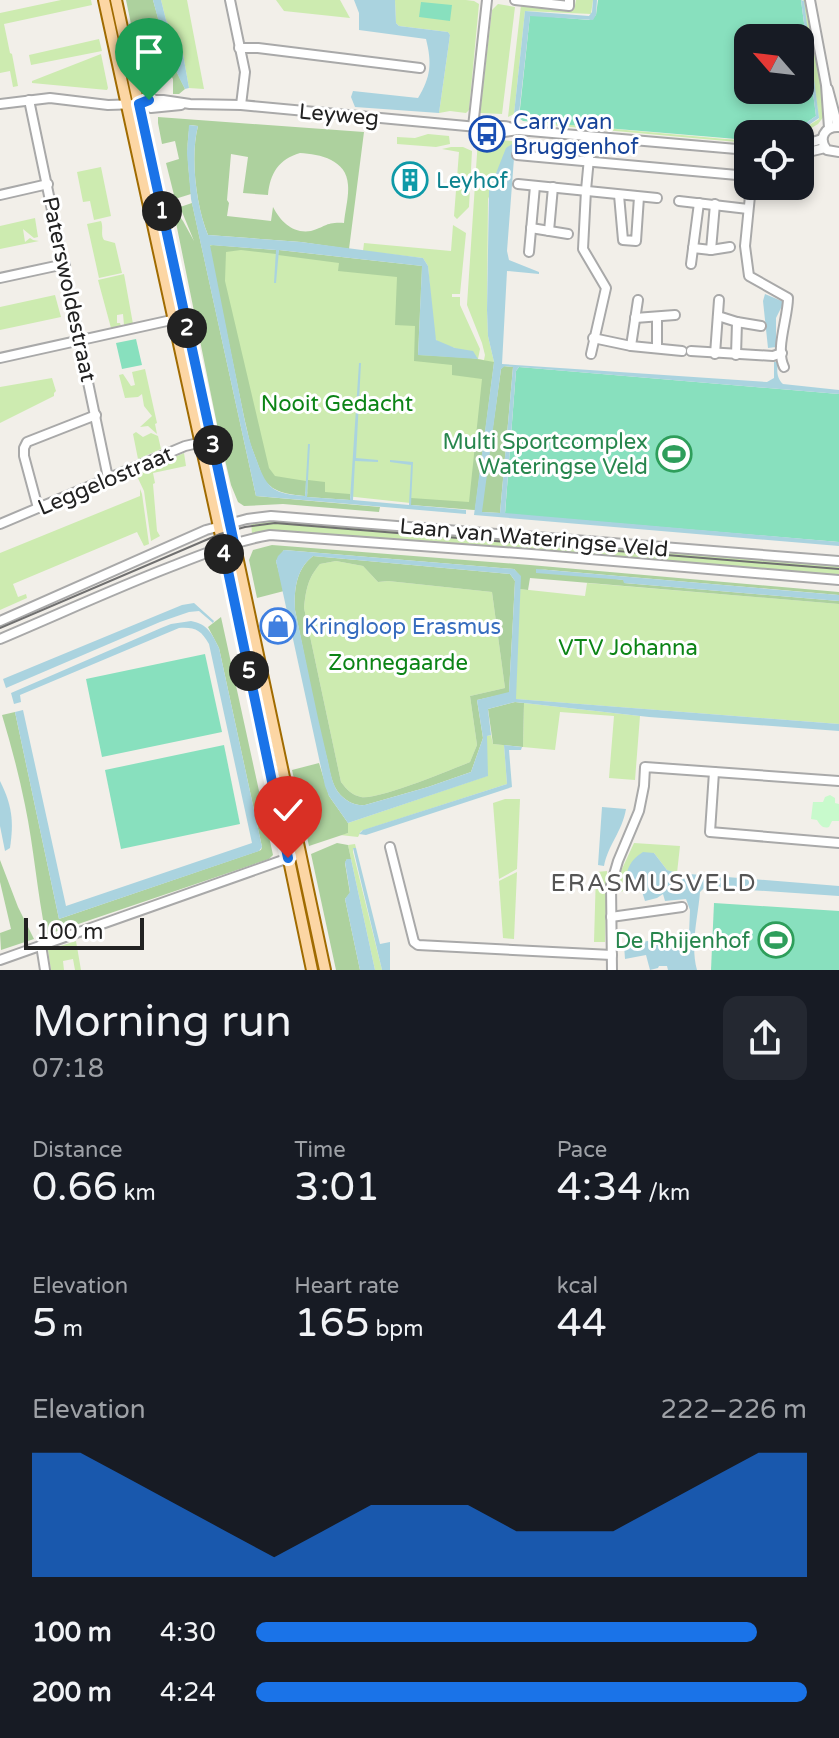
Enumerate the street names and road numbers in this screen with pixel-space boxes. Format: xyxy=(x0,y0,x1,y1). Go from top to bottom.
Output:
street label: Leyweg xyxy=(298,99,380,131)
street label: Paterswoldestraat xyxy=(37,194,101,384)
street label: Leggelostraat xyxy=(34,441,177,521)
street label: Laan van Wateringse Veld xyxy=(399,513,669,563)

